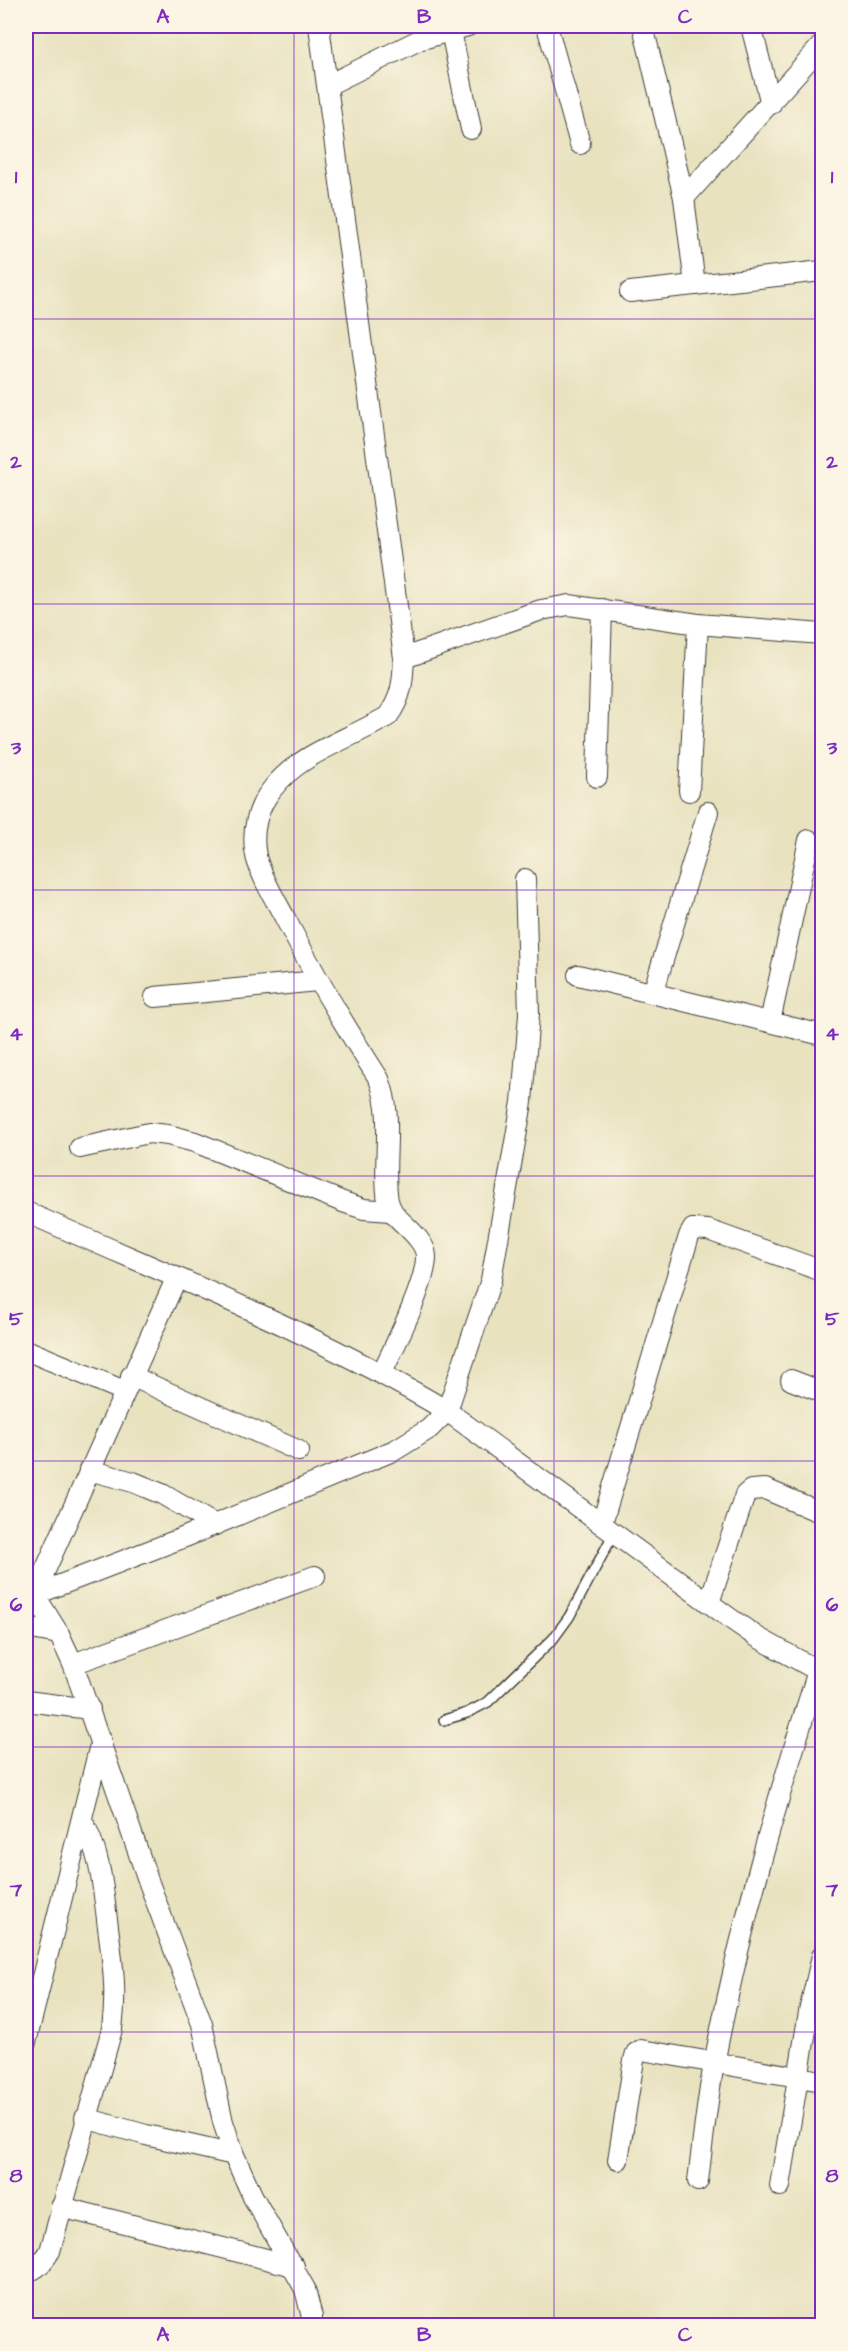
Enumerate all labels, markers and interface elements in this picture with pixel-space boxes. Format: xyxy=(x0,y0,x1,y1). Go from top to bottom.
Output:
text: A xyxy=(157,3,170,31)
text: B xyxy=(417,3,432,31)
text: C xyxy=(678,3,693,31)
text: 1 xyxy=(15,163,18,191)
text: 1 xyxy=(831,163,834,191)
text: 2 xyxy=(9,448,22,476)
text: 2 xyxy=(825,448,838,476)
text: 3 xyxy=(10,734,22,762)
text: 3 xyxy=(826,734,838,762)
text: 4 xyxy=(9,1020,23,1048)
text: 4 xyxy=(825,1020,839,1048)
text: 5 xyxy=(9,1305,24,1333)
text: 5 xyxy=(825,1305,840,1333)
text: 6 xyxy=(10,1591,23,1619)
text: 6 xyxy=(826,1591,839,1619)
text: 7 xyxy=(9,1876,23,1904)
text: 7 xyxy=(825,1876,839,1904)
text: 8 xyxy=(10,2162,23,2190)
text: 8 xyxy=(826,2162,839,2190)
text: A xyxy=(157,2321,170,2349)
text: B xyxy=(417,2321,432,2349)
text: C xyxy=(678,2321,693,2349)

